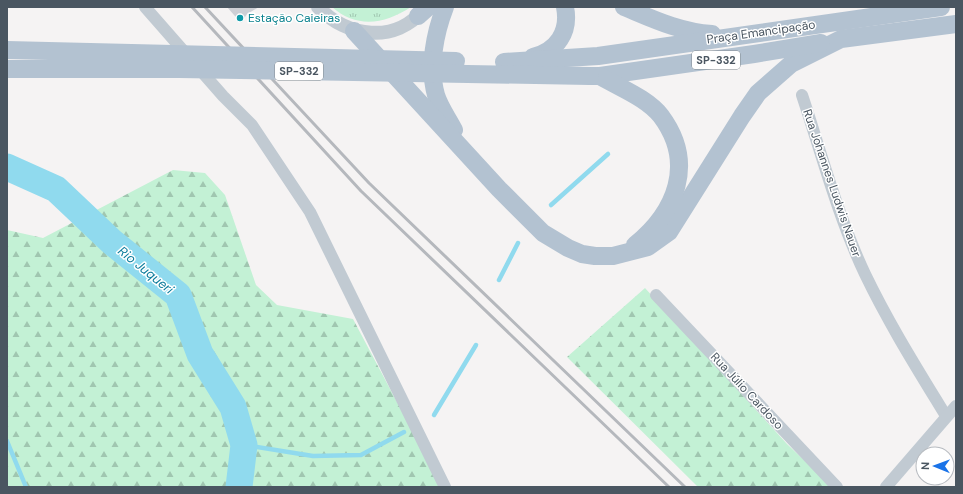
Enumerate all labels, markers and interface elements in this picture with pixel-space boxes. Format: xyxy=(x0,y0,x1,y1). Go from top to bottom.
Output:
place label: Estação Caieiras xyxy=(248,10,340,26)
marker: Estação Caieiras xyxy=(235,13,245,23)
street label: Praça Emancipação xyxy=(706,16,816,48)
road number: SP-332 xyxy=(692,51,740,69)
road number: SP-332 xyxy=(275,62,323,80)
street label: Rua Johannes Ludwis Nauer xyxy=(799,107,865,259)
water label: Rio Juqueri xyxy=(115,242,178,298)
street label: Rua Júlio Cardoso xyxy=(707,349,787,433)
north arrow xyxy=(915,446,955,486)
text: N xyxy=(918,462,932,470)

